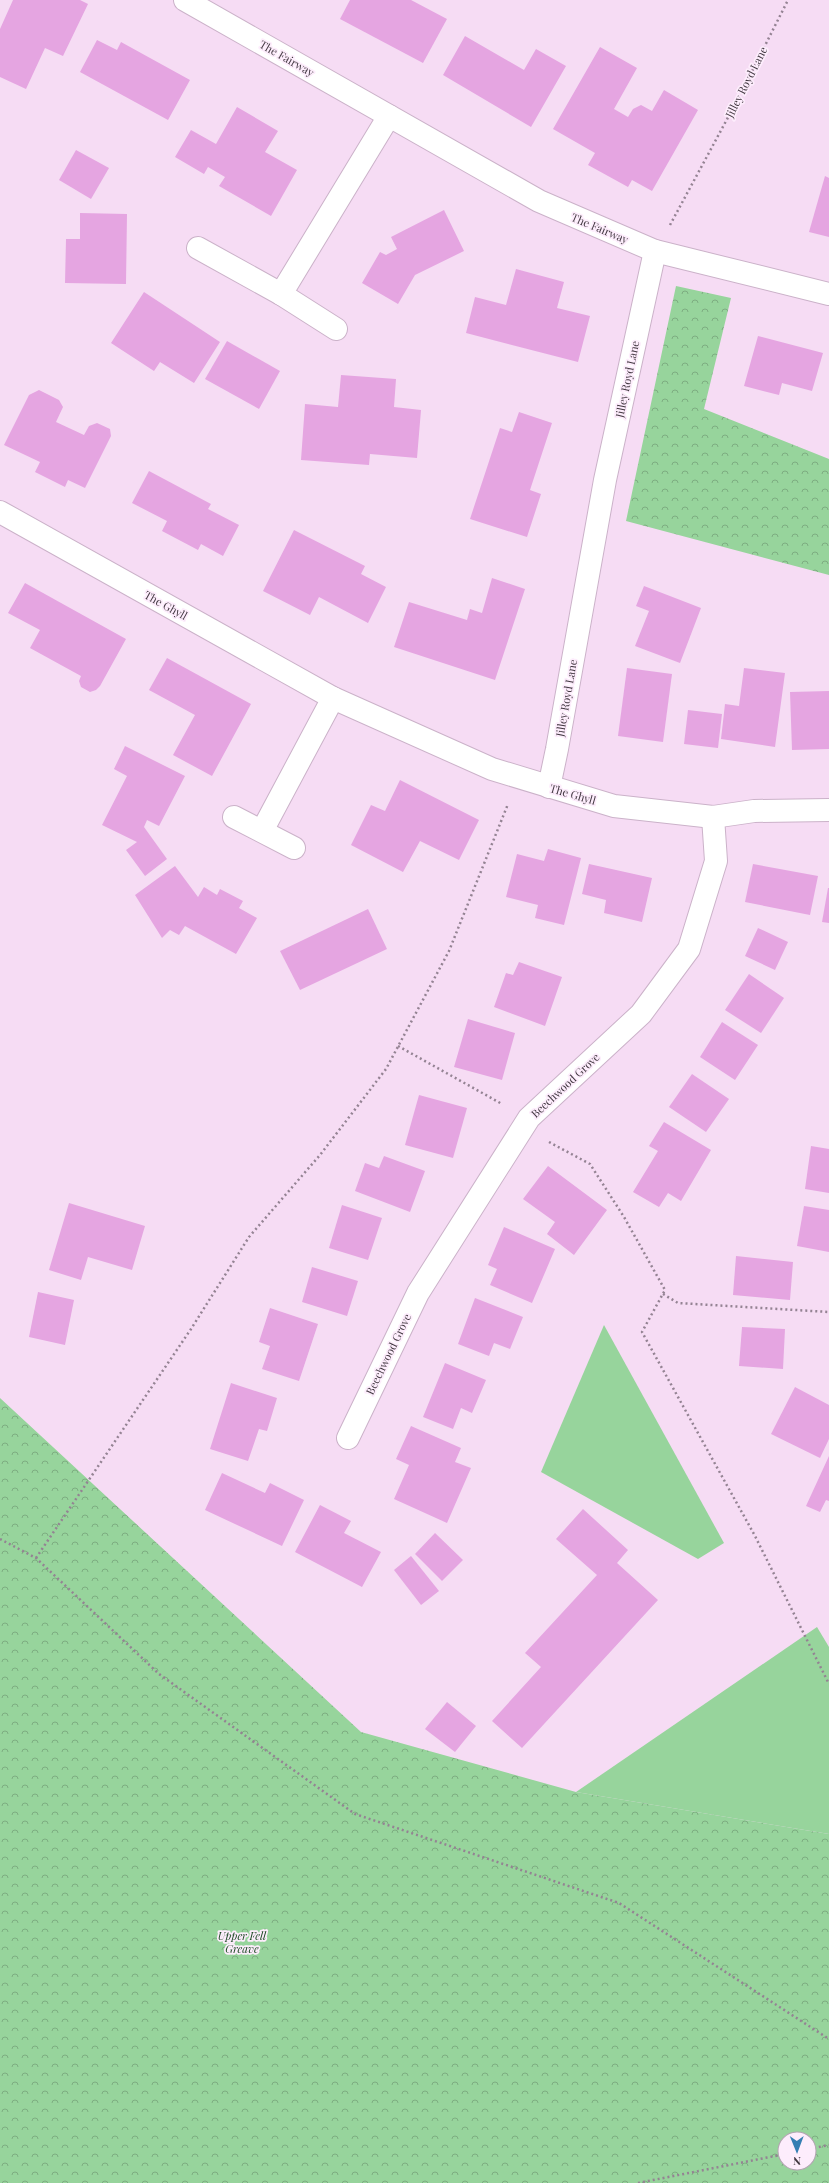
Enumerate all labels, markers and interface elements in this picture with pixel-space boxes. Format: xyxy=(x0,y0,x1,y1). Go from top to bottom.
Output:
street label: The Fairway xyxy=(257,36,317,80)
street label: Jilley Royd Lane xyxy=(721,43,771,121)
street label: The Fairway xyxy=(569,209,631,247)
street label: Jilley Royd Lane xyxy=(611,339,643,420)
street label: The Ghyll xyxy=(142,587,190,623)
street label: Jilley Royd Lane xyxy=(552,658,580,739)
street label: The Ghyll xyxy=(548,780,598,808)
street label: Beechwood Grove xyxy=(528,1049,603,1121)
street label: Beechwood Grove xyxy=(362,1311,414,1397)
park label: Upper Fell Greave xyxy=(218,1928,267,1956)
north arrow xyxy=(777,2131,817,2171)
text: N xyxy=(793,2154,801,2169)

